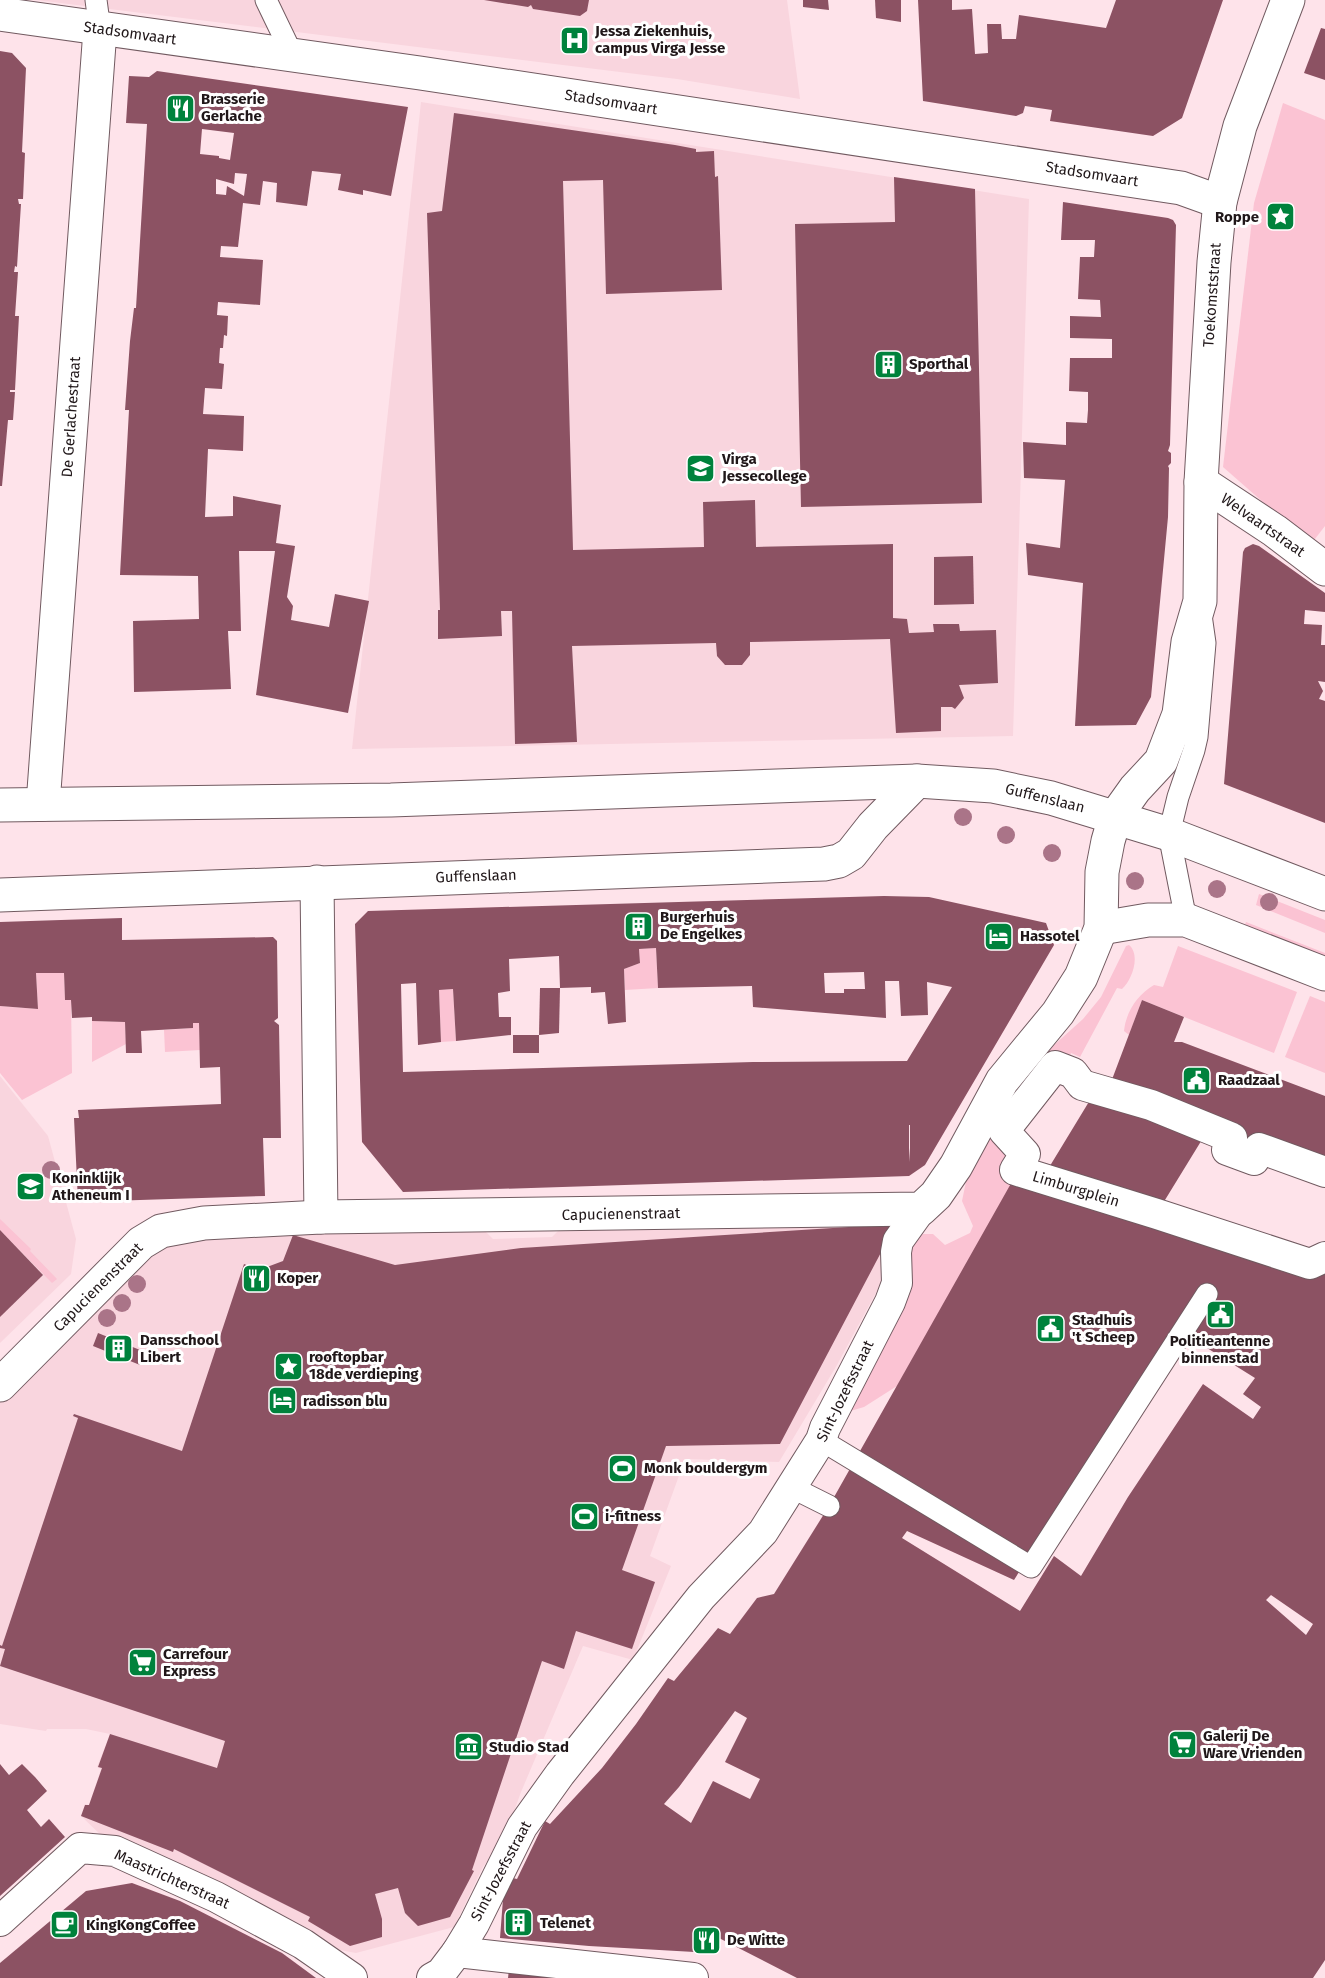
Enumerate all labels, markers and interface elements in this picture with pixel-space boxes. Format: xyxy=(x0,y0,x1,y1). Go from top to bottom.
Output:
street label: Stadsomvaart xyxy=(82,18,178,49)
place label: Jessa Ziekenhuis, campus Virga Jesse xyxy=(594,22,725,57)
hospital icon: Jessa Ziekenhuis, campus Virga Jesse xyxy=(558,24,590,56)
street label: Stadsomvaart xyxy=(563,86,659,118)
place label: Brasserie Gerlache xyxy=(201,90,265,125)
restaurant icon: Brasserie Gerlache xyxy=(164,92,196,124)
street label: Stadsomvaart xyxy=(1044,158,1140,190)
place icon: Roppe xyxy=(1264,201,1296,233)
place label: Roppe xyxy=(1215,208,1259,226)
street label: Toekomststraat xyxy=(1199,242,1225,348)
building icon: Sporthal xyxy=(872,348,904,380)
street label: De Gerlachestraat xyxy=(58,355,84,478)
place label: Sporthal xyxy=(909,355,969,373)
place label: Virga Jessecollege xyxy=(721,450,807,485)
school or university icon: Virga Jessecollege xyxy=(685,452,717,484)
street label: Welvaartstraat xyxy=(1217,489,1309,561)
street label: Guffenslaan xyxy=(1003,779,1087,817)
street label: Guffenslaan xyxy=(435,866,517,886)
place label: Burgerhuis De Engelkes xyxy=(660,908,742,943)
building icon: Burgerhuis De Engelkes xyxy=(623,910,655,942)
hotel icon: Hassotel xyxy=(983,920,1015,952)
place label: Hassotel xyxy=(1020,927,1080,945)
public building icon: Raadzaal xyxy=(1181,1064,1213,1096)
place label: Raadzaal xyxy=(1218,1071,1280,1089)
street label: Limburgplein xyxy=(1030,1167,1122,1211)
place label: Koninklijk Atheneum I xyxy=(51,1169,130,1204)
school or university icon: Koninklijk Atheneum I xyxy=(15,1171,47,1203)
street label: Capucienenstraat xyxy=(561,1204,681,1224)
street label: Capucienenstraat xyxy=(50,1238,147,1335)
restaurant icon: Koper xyxy=(240,1262,272,1294)
place label: Koper xyxy=(277,1269,319,1287)
public building icon: Politieantenne binnenstad xyxy=(1204,1298,1236,1330)
place label: Stadhuis 't Scheep xyxy=(1072,1311,1135,1346)
public building icon: Stadhuis 't Scheep xyxy=(1035,1313,1067,1345)
place label: Dansschool Libert xyxy=(140,1331,219,1366)
place label: Politieantenne binnenstad xyxy=(1170,1332,1270,1367)
building icon: Dansschool Libert xyxy=(103,1333,135,1365)
street label: Sint-Jozefsstraat xyxy=(813,1337,878,1445)
place label: rooftopbar 18de verdieping xyxy=(309,1348,419,1383)
place icon: rooftopbar 18de verdieping xyxy=(272,1350,304,1382)
hotel icon: radisson blu xyxy=(266,1385,298,1417)
place label: radisson blu xyxy=(303,1392,387,1410)
sports icon: Monk bouldergym xyxy=(607,1452,639,1484)
place label: Monk bouldergym xyxy=(644,1459,768,1477)
sports icon: i-fitness xyxy=(568,1500,600,1532)
place label: i-fitness xyxy=(605,1507,661,1525)
place label: Carrefour Express xyxy=(163,1645,229,1680)
supermarket icon: Carrefour Express xyxy=(126,1647,158,1679)
place label: Galerij De Ware Vrienden xyxy=(1203,1727,1302,1762)
supermarket icon: Galerij De Ware Vrienden xyxy=(1166,1729,1198,1761)
museum icon: Studio Stad xyxy=(452,1731,484,1763)
place label: Studio Stad xyxy=(489,1738,569,1756)
street label: Sint-Jozefsstraat xyxy=(467,1817,535,1924)
street label: Maastrichterstraat xyxy=(111,1845,233,1913)
building icon: Telenet xyxy=(503,1907,535,1939)
cafe icon: KingKongCoffee xyxy=(49,1909,81,1941)
place label: Telenet xyxy=(540,1914,591,1932)
place label: KingKongCoffee xyxy=(86,1916,196,1934)
restaurant icon: De Witte xyxy=(690,1924,722,1956)
place label: De Witte xyxy=(727,1931,785,1949)

